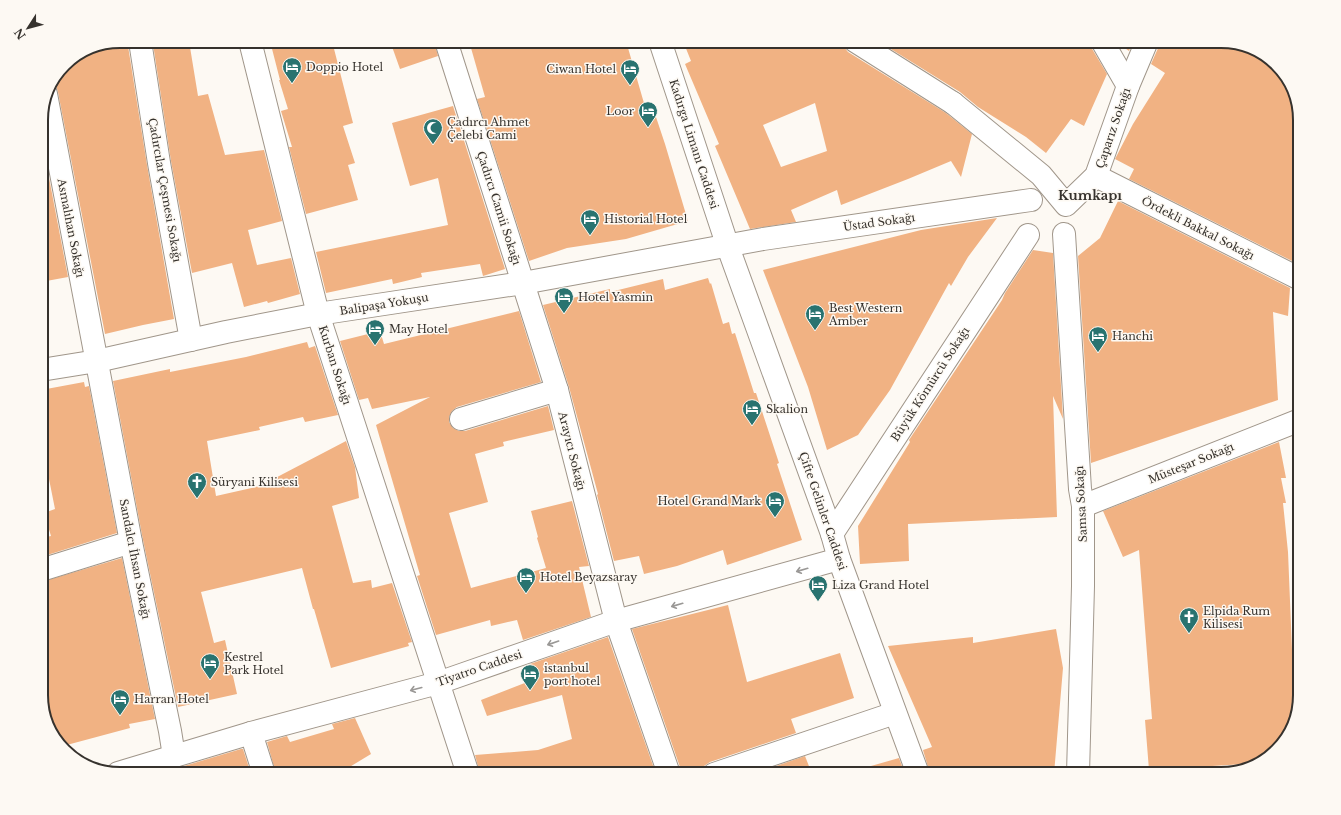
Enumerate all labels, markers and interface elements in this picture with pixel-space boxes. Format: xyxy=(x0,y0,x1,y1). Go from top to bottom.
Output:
north arrow xyxy=(8,8,48,48)
text: N xyxy=(11,25,29,42)
hotel icon: Doppio Hotel xyxy=(281,56,303,84)
hotel icon: Ciwan Hotel xyxy=(619,58,641,86)
place label: Doppio Hotel xyxy=(306,60,383,74)
place label: Ciwan Hotel xyxy=(546,62,616,76)
street label: Kadırga Limanı Caddesi xyxy=(666,77,722,211)
street label: Çaparız Sokağı xyxy=(1093,86,1133,170)
hotel icon: Loor xyxy=(637,100,659,128)
place label: Loor xyxy=(606,104,635,118)
place label: Çadırcı Ahmet Çelebi Cami xyxy=(447,115,530,142)
street label: Çadırcılar Çeşmesi Sokağı xyxy=(145,117,185,263)
mosque icon: Çadırcı Ahmet Çelebi Cami xyxy=(422,117,444,145)
street label: Çadırcı Camii Sokağı xyxy=(474,149,524,267)
street label: Asmalıhan Sokağı xyxy=(54,176,88,279)
district label: Kumkapı xyxy=(1058,187,1122,204)
street label: Ördekli Bakkal Sokağı xyxy=(1139,193,1257,263)
hotel icon: Historial Hotel xyxy=(579,208,601,236)
street label: Üstad Sokağı xyxy=(842,210,916,234)
place label: Historial Hotel xyxy=(604,212,688,226)
hotel icon: Hotel Yasmin xyxy=(553,286,575,314)
street label: Balipaşa Yokuşu xyxy=(339,290,430,318)
place label: Hotel Yasmin xyxy=(578,290,653,304)
place label: Best Western Amber xyxy=(828,301,903,328)
hotel icon: Best Western Amber xyxy=(804,303,826,331)
hotel icon: May Hotel xyxy=(364,318,386,346)
place label: May Hotel xyxy=(389,322,448,336)
street label: Kurban Sokağı xyxy=(316,324,354,407)
street label: Büyük Kömürcü Sokağı xyxy=(888,324,972,444)
hotel icon: Hanchi xyxy=(1087,325,1109,353)
place label: Hanchi xyxy=(1112,329,1153,343)
hotel icon: Skalion xyxy=(741,398,763,426)
place label: Skalion xyxy=(766,402,808,416)
street label: Arayıcı Sokağı xyxy=(555,409,589,492)
street label: Müsteşar Sokağı xyxy=(1146,439,1236,487)
street label: Çifte Gelinler Caddesi xyxy=(796,450,850,572)
street label: Samsa Sokağı xyxy=(1072,465,1090,543)
church icon: Süryani Kilisesi xyxy=(186,471,208,499)
place label: Süryani Kilisesi xyxy=(211,475,298,489)
hotel icon: Hotel Grand Mark xyxy=(764,490,786,518)
place label: Hotel Grand Mark xyxy=(658,494,761,508)
street label: Sandalcı İhsan Sokağı xyxy=(116,498,154,621)
hotel icon: Hotel Beyazsaray xyxy=(515,566,537,594)
one-way arrow xyxy=(796,567,809,574)
place label: Hotel Beyazsaray xyxy=(540,570,637,584)
hotel icon: Liza Grand Hotel xyxy=(807,574,829,602)
place label: Liza Grand Hotel xyxy=(832,578,930,592)
one-way arrow xyxy=(670,601,683,609)
place label: Elpida Rum Kilisesi xyxy=(1203,604,1270,631)
church icon: Elpida Rum Kilisesi xyxy=(1178,606,1200,634)
one-way arrow xyxy=(547,640,559,648)
street label: Tiyatro Caddesi xyxy=(434,647,524,689)
place label: Kestrel Park Hotel xyxy=(224,650,284,677)
hotel icon: Kestrel Park Hotel xyxy=(199,652,221,680)
place label: istanbul port hotel xyxy=(544,661,600,688)
hotel icon: istanbul port hotel xyxy=(519,663,541,691)
one-way arrow xyxy=(410,686,423,693)
hotel icon: Harran Hotel xyxy=(109,688,131,716)
place label: Harran Hotel xyxy=(134,692,209,706)

